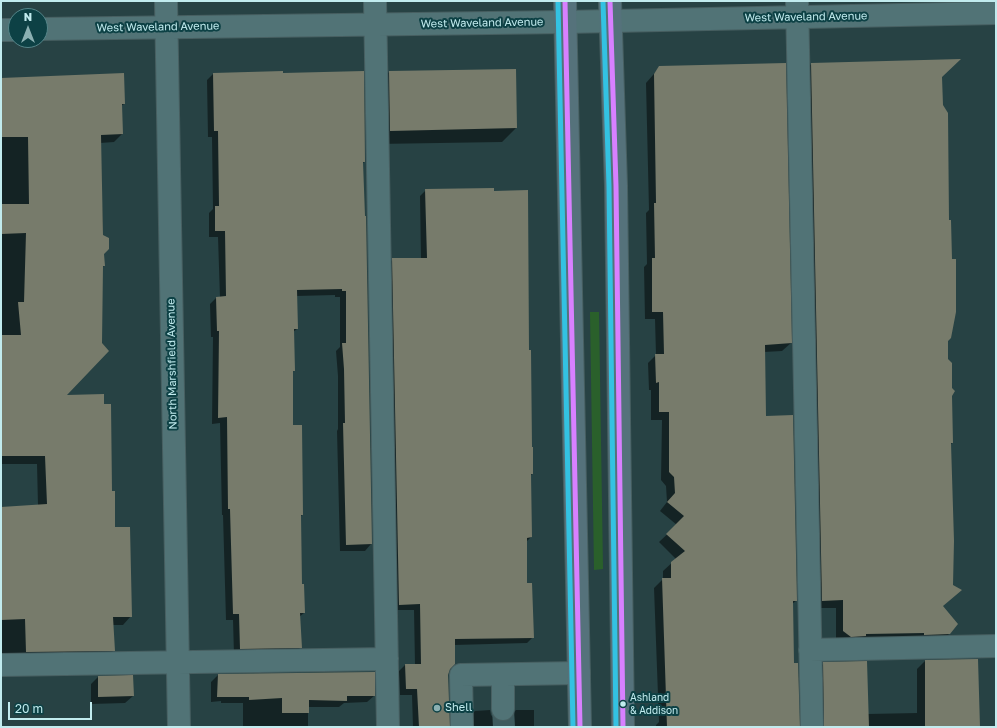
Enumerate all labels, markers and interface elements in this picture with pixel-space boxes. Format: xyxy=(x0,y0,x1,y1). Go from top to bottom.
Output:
north arrow xyxy=(8,8,48,48)
street label: West Waveland Avenue xyxy=(745,9,867,25)
text: N xyxy=(24,10,32,23)
street label: West Waveland Avenue xyxy=(421,15,543,31)
street label: West Waveland Avenue xyxy=(97,19,219,35)
street label: North Marshfield Avenue xyxy=(164,298,180,430)
place label: Ashland & Addison xyxy=(630,692,678,716)
scale bar xyxy=(10,694,94,720)
marker: Ashland & Addison xyxy=(618,699,628,709)
text: 20 m xyxy=(15,701,43,716)
place label: Shell xyxy=(445,701,472,715)
marker: Shell xyxy=(432,703,442,713)

